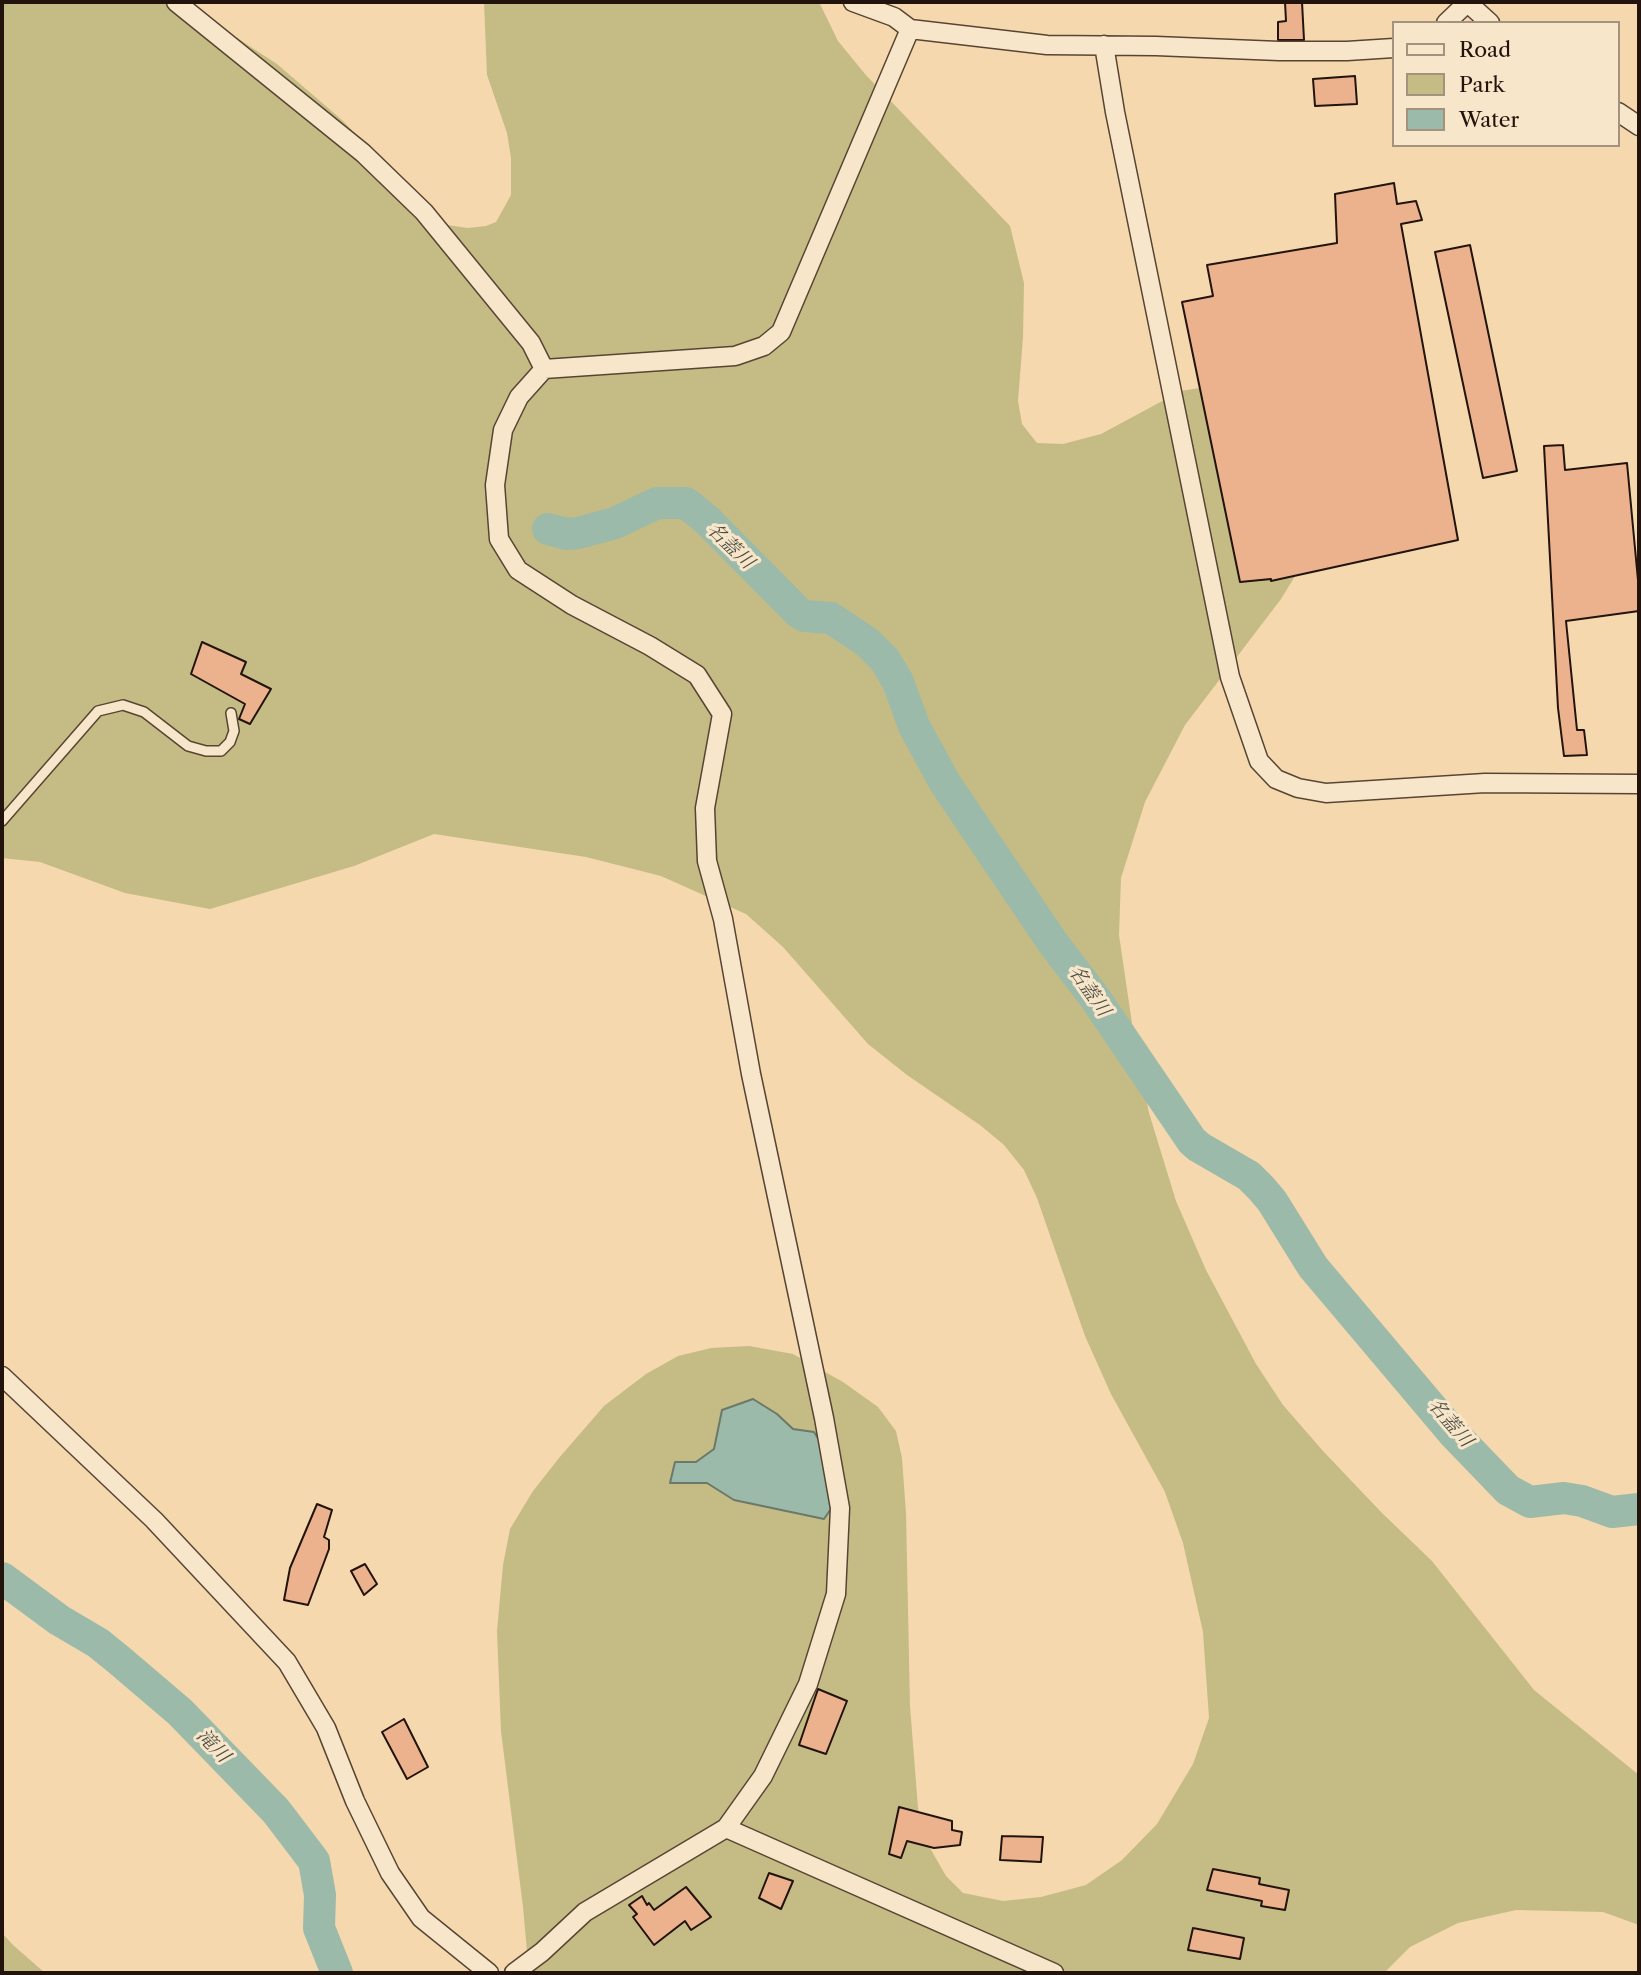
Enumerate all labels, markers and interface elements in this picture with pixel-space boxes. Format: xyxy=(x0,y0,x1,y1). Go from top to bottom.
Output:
legend xyxy=(1392,21,1620,147)
text: Road xyxy=(1459,37,1511,62)
text: Park xyxy=(1459,72,1505,97)
text: Water xyxy=(1459,107,1519,132)
water label: 名蓋川 xyxy=(702,518,758,574)
water label: 名蓋川 xyxy=(1063,961,1115,1021)
water label: 名蓋川 xyxy=(1423,1394,1477,1452)
water label: 滝川 xyxy=(192,1724,234,1768)

